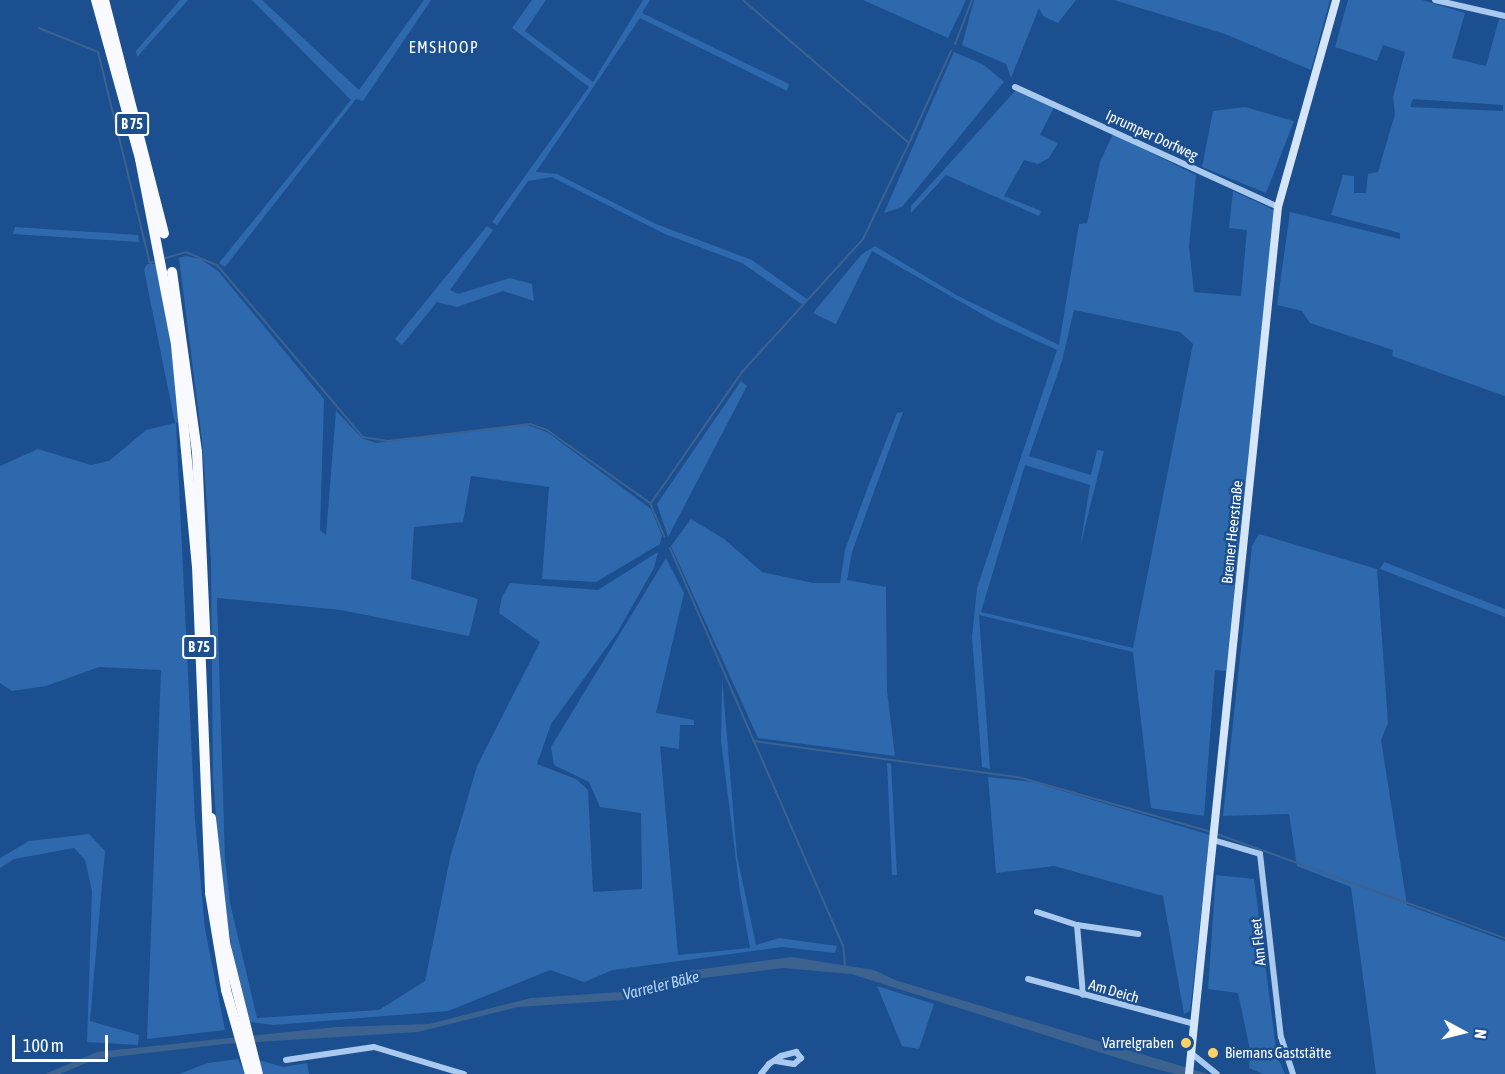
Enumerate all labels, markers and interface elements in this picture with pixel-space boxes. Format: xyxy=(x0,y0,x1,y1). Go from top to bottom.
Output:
district label: EMSHOOP xyxy=(409,37,479,57)
street label: Iprumper Dorfweg xyxy=(1103,106,1201,164)
road number: B 75 xyxy=(114,113,150,135)
street label: Bremer Heerstraße xyxy=(1218,479,1246,585)
road number: B 75 xyxy=(181,636,217,658)
street label: Am Fleet xyxy=(1247,917,1269,967)
water label: Varreler Bäke xyxy=(621,966,701,1004)
street label: Am Deich xyxy=(1087,975,1141,1007)
north arrow xyxy=(1433,1002,1493,1062)
scale bar xyxy=(15,1023,111,1061)
text: N xyxy=(1471,1028,1490,1040)
place label: Varrelgraben xyxy=(1102,1034,1174,1052)
text: 100 m xyxy=(23,1035,64,1056)
marker: Varrelgraben xyxy=(1179,1036,1193,1050)
place label: Biemans Gaststätte xyxy=(1225,1044,1331,1062)
marker: Biemans Gaststätte xyxy=(1206,1046,1220,1060)

